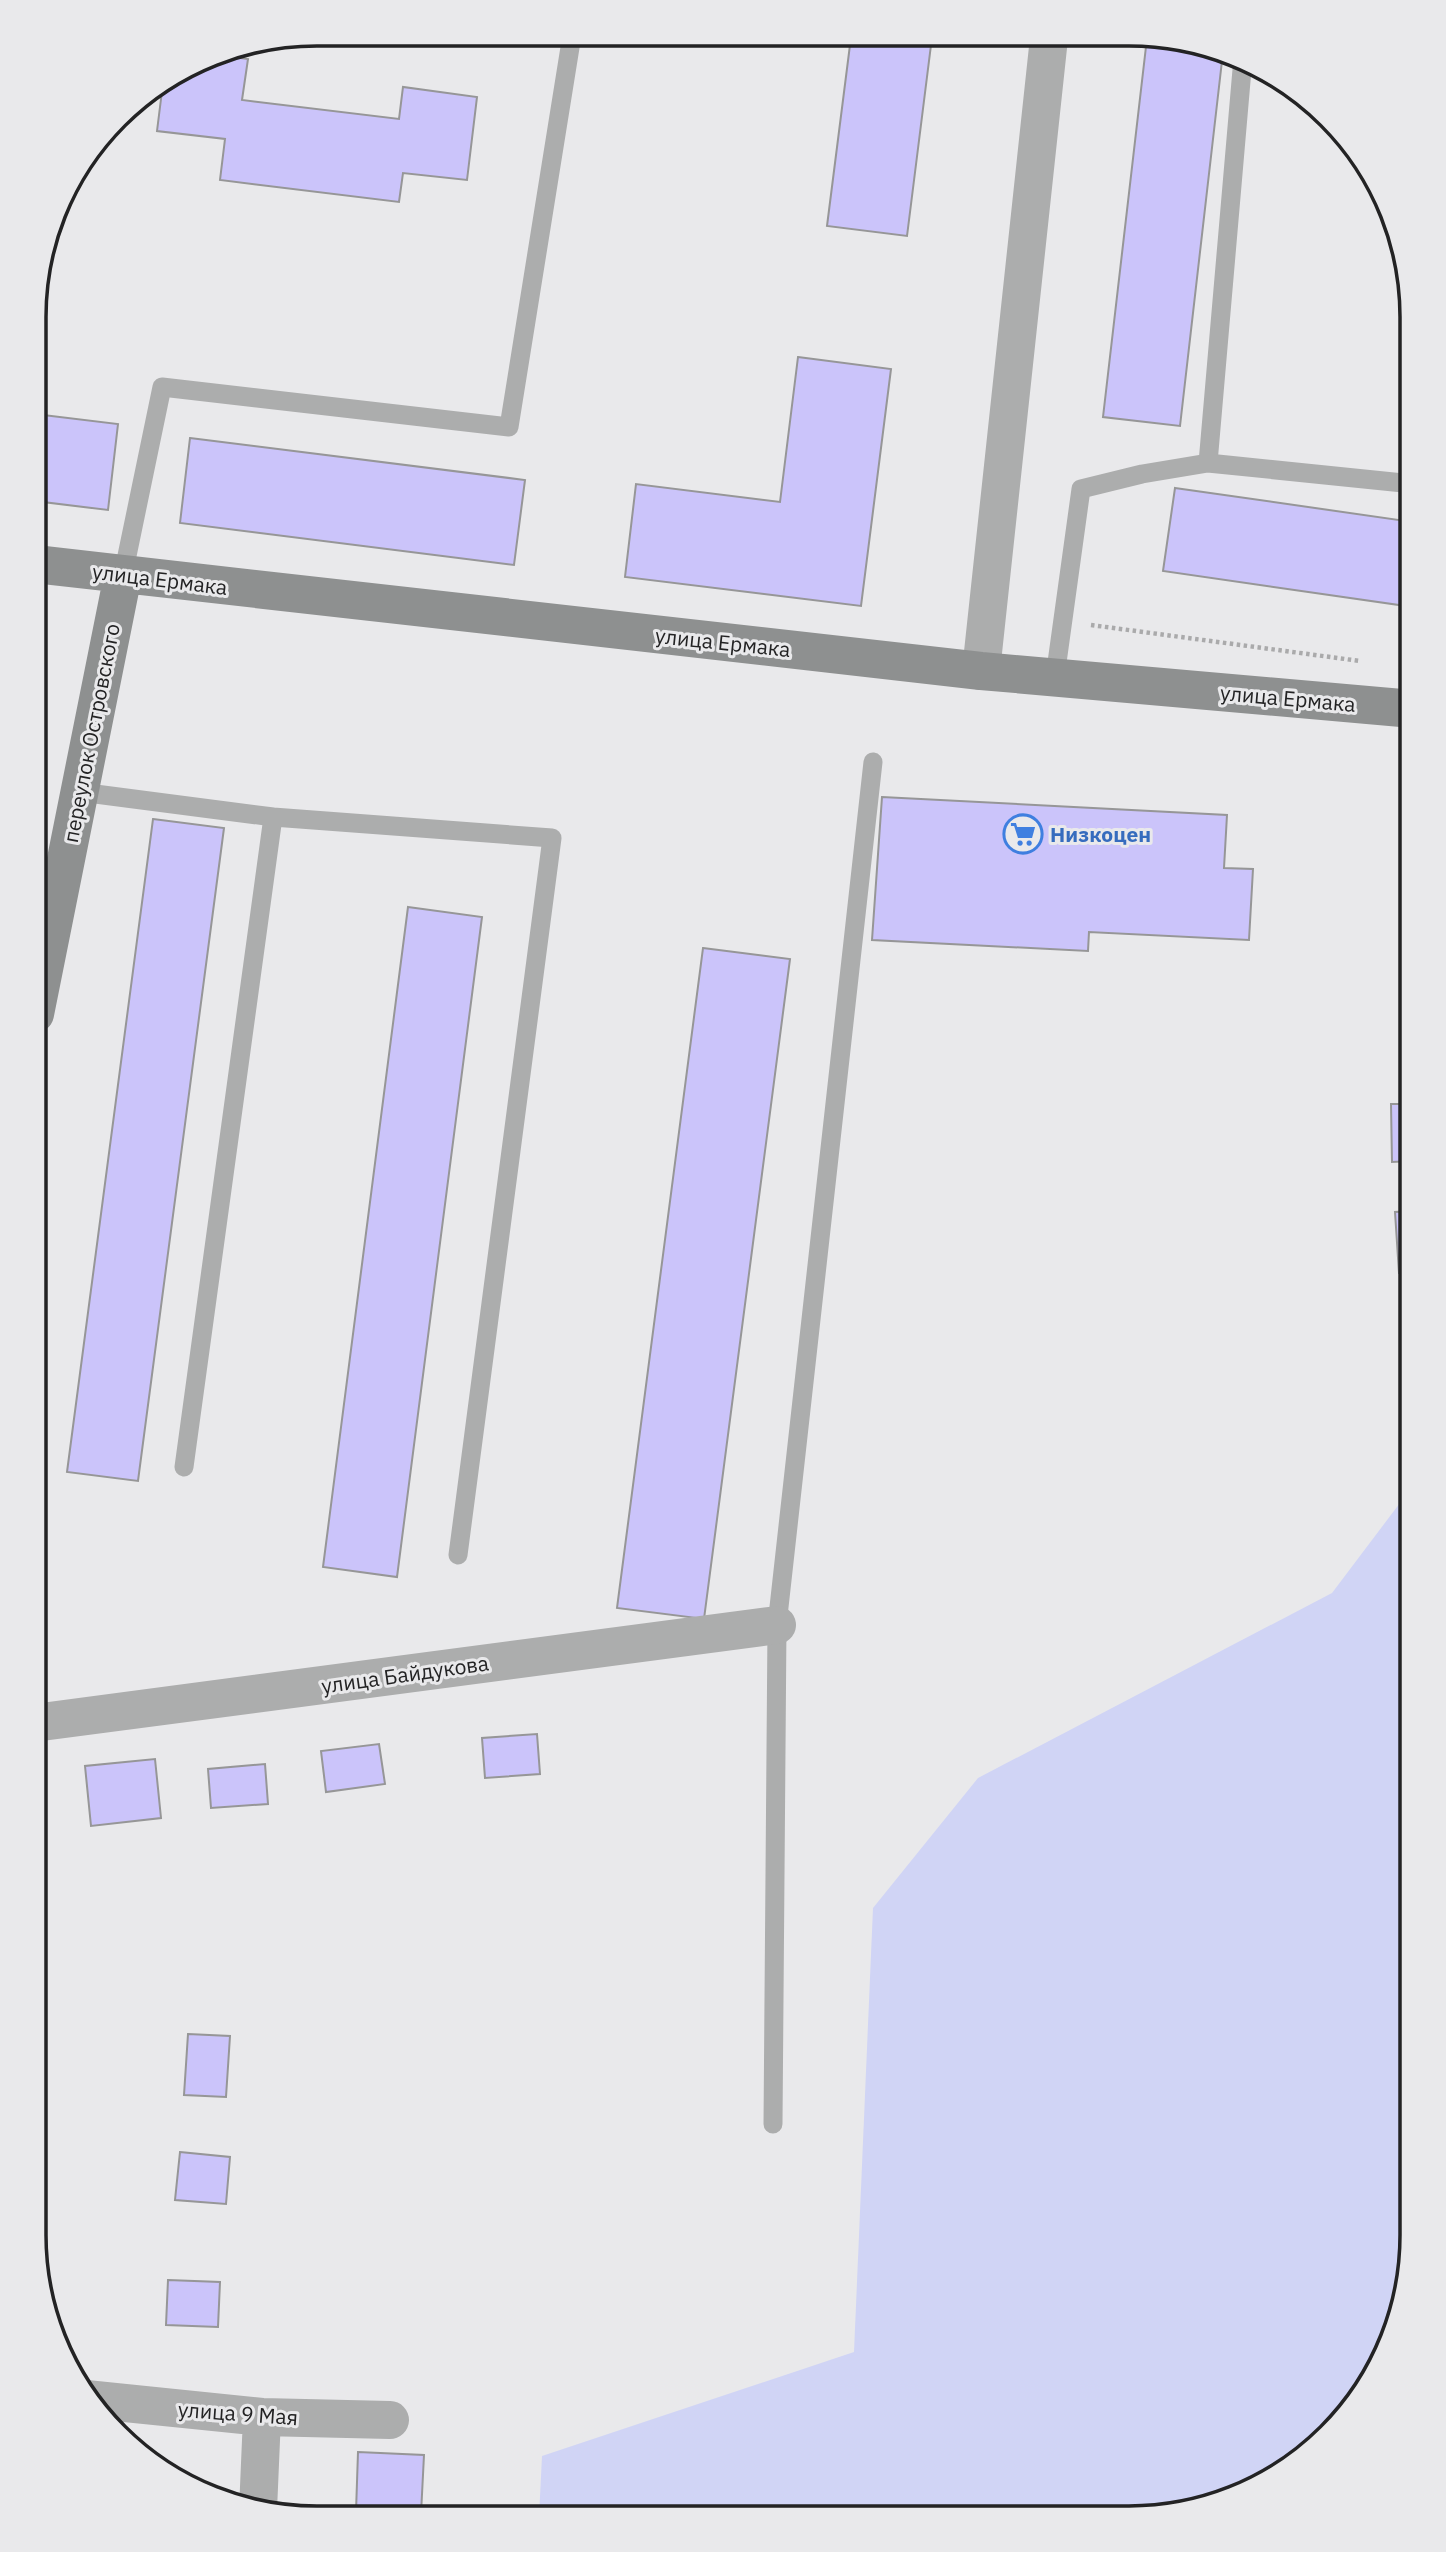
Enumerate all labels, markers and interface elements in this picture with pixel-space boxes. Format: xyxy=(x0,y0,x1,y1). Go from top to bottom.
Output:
street label: улица Ермака xyxy=(91,557,229,601)
street label: переулок Островского xyxy=(56,621,126,845)
street label: улица Ермака xyxy=(654,621,792,663)
street label: улица Ермака xyxy=(1219,678,1357,718)
supermarket icon: Низкоцен xyxy=(1002,813,1044,855)
place label: Низкоцен xyxy=(1050,820,1151,848)
street label: улица Байдукова xyxy=(319,1648,491,1700)
street label: улица 9 Мая xyxy=(177,2395,299,2431)

